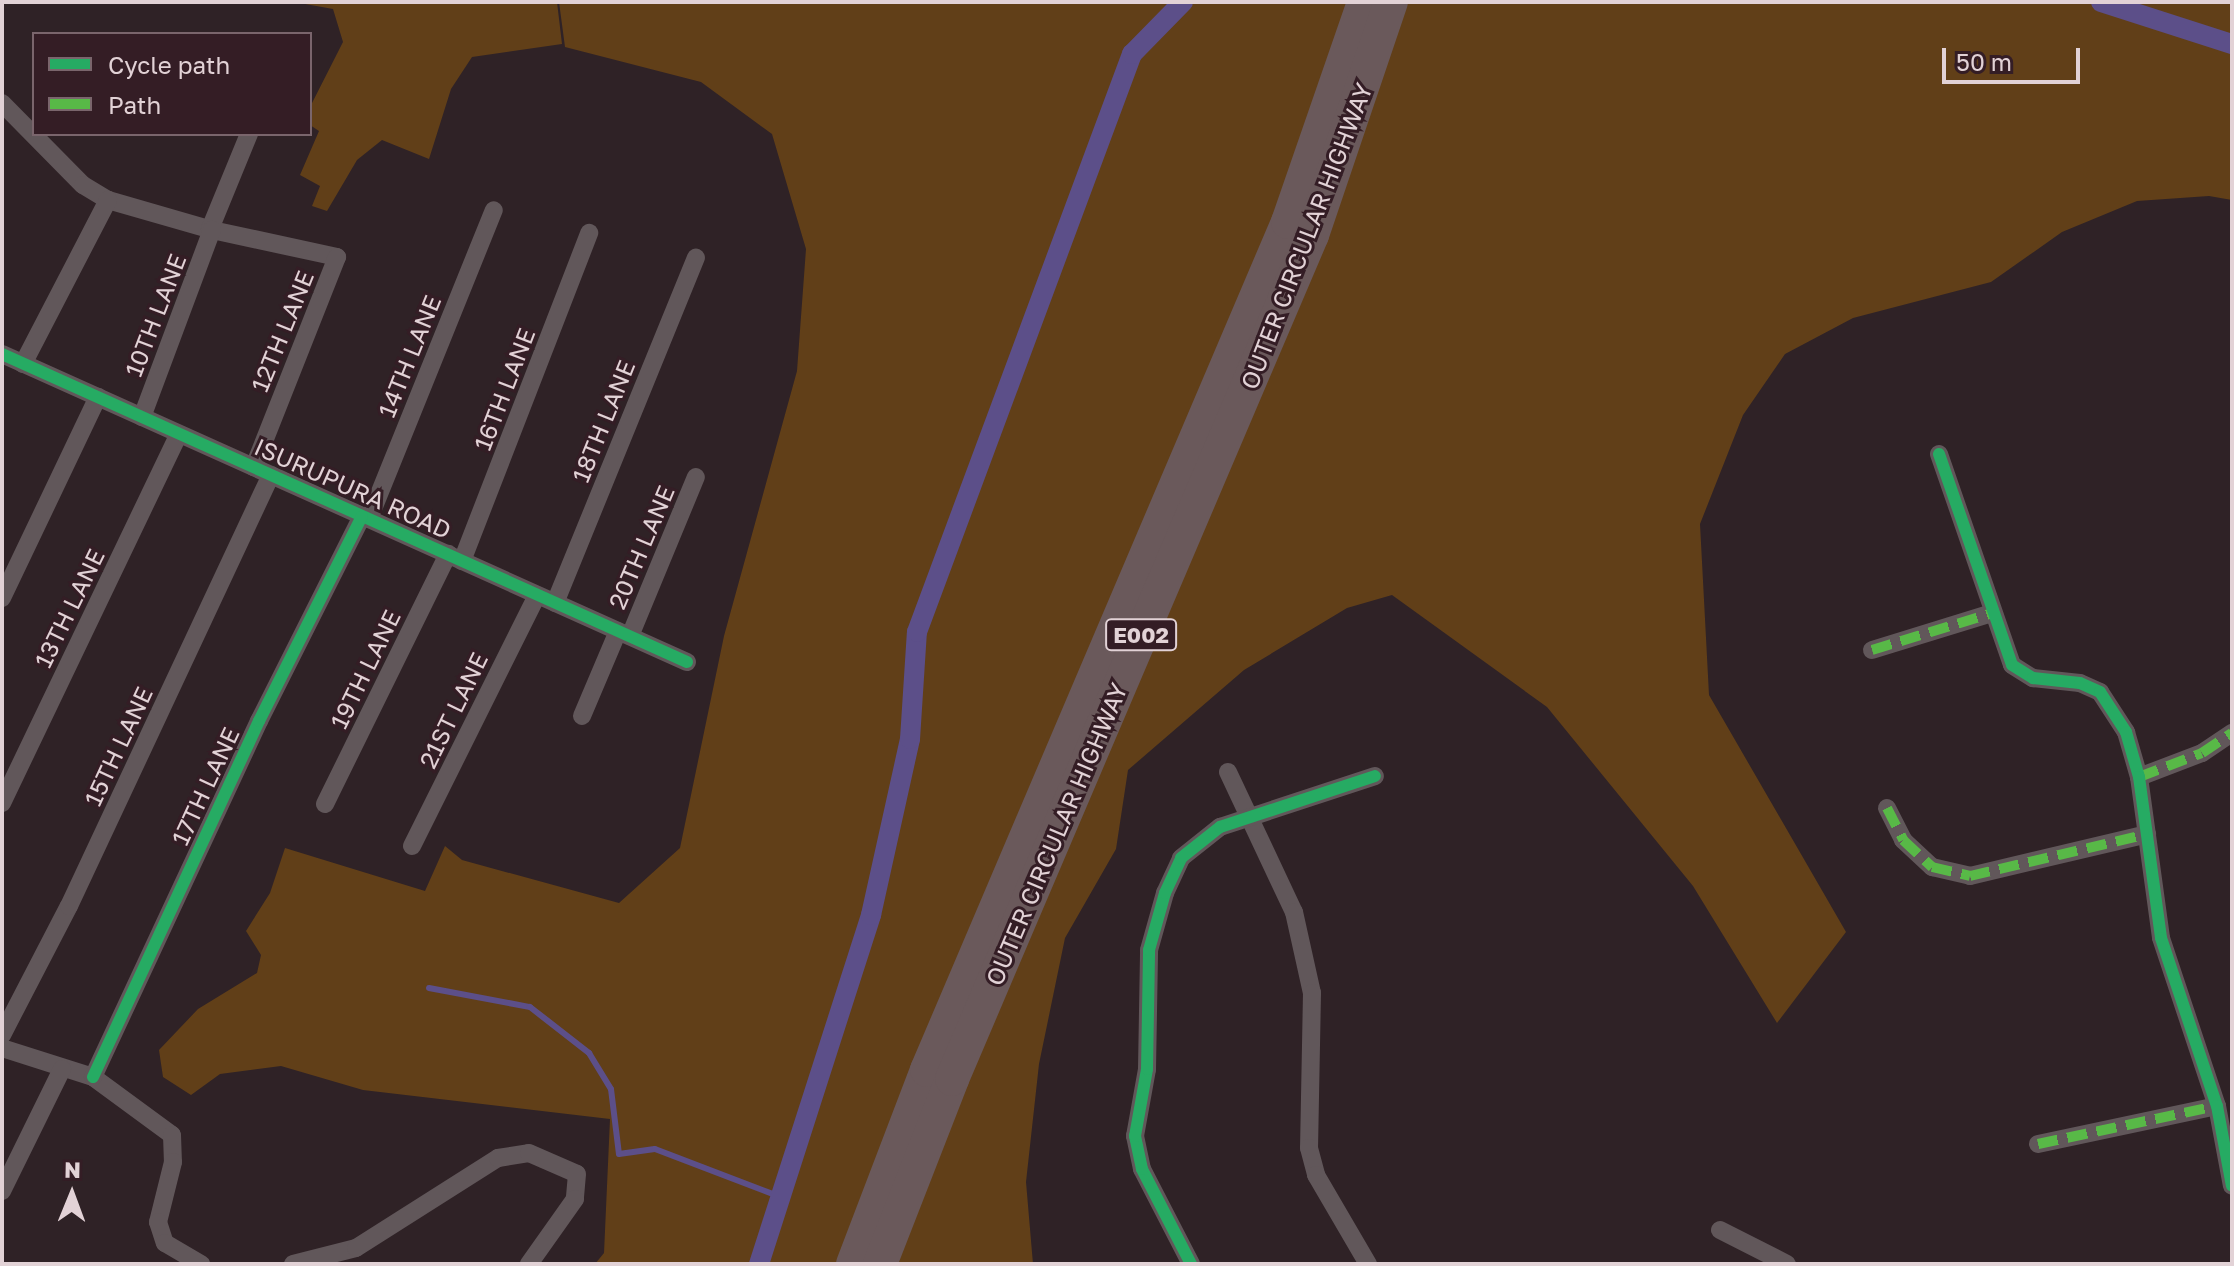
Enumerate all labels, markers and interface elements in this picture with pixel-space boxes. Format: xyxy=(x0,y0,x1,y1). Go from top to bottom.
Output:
legend xyxy=(32,32,312,136)
scale bar xyxy=(1946,32,2084,82)
text: 50 m xyxy=(1956,47,2012,76)
text: Cycle path xyxy=(108,50,230,79)
street label: OUTER CIRCULAR HIGHWAY xyxy=(1234,79,1378,393)
text: Path xyxy=(108,90,161,119)
street label: 10TH LANE xyxy=(118,250,192,380)
street label: 12TH LANE xyxy=(245,266,319,396)
street label: 14TH LANE xyxy=(372,291,446,421)
street label: 16TH LANE xyxy=(468,324,540,454)
street label: 18TH LANE xyxy=(566,356,640,486)
street label: ISURUPURA ROAD xyxy=(250,432,456,544)
street label: 20TH LANE xyxy=(602,481,680,613)
street label: 13TH LANE xyxy=(28,544,110,672)
street label: 19TH LANE xyxy=(324,605,406,733)
road number: E002 xyxy=(1105,617,1177,653)
street label: 21ST LANE xyxy=(413,648,493,772)
street label: OUTER CIRCULAR HIGHWAY xyxy=(979,679,1133,989)
street label: 15TH LANE xyxy=(78,682,158,810)
street label: 17TH LANE xyxy=(165,722,245,850)
north arrow xyxy=(32,1154,112,1234)
text: N xyxy=(64,1156,81,1183)

